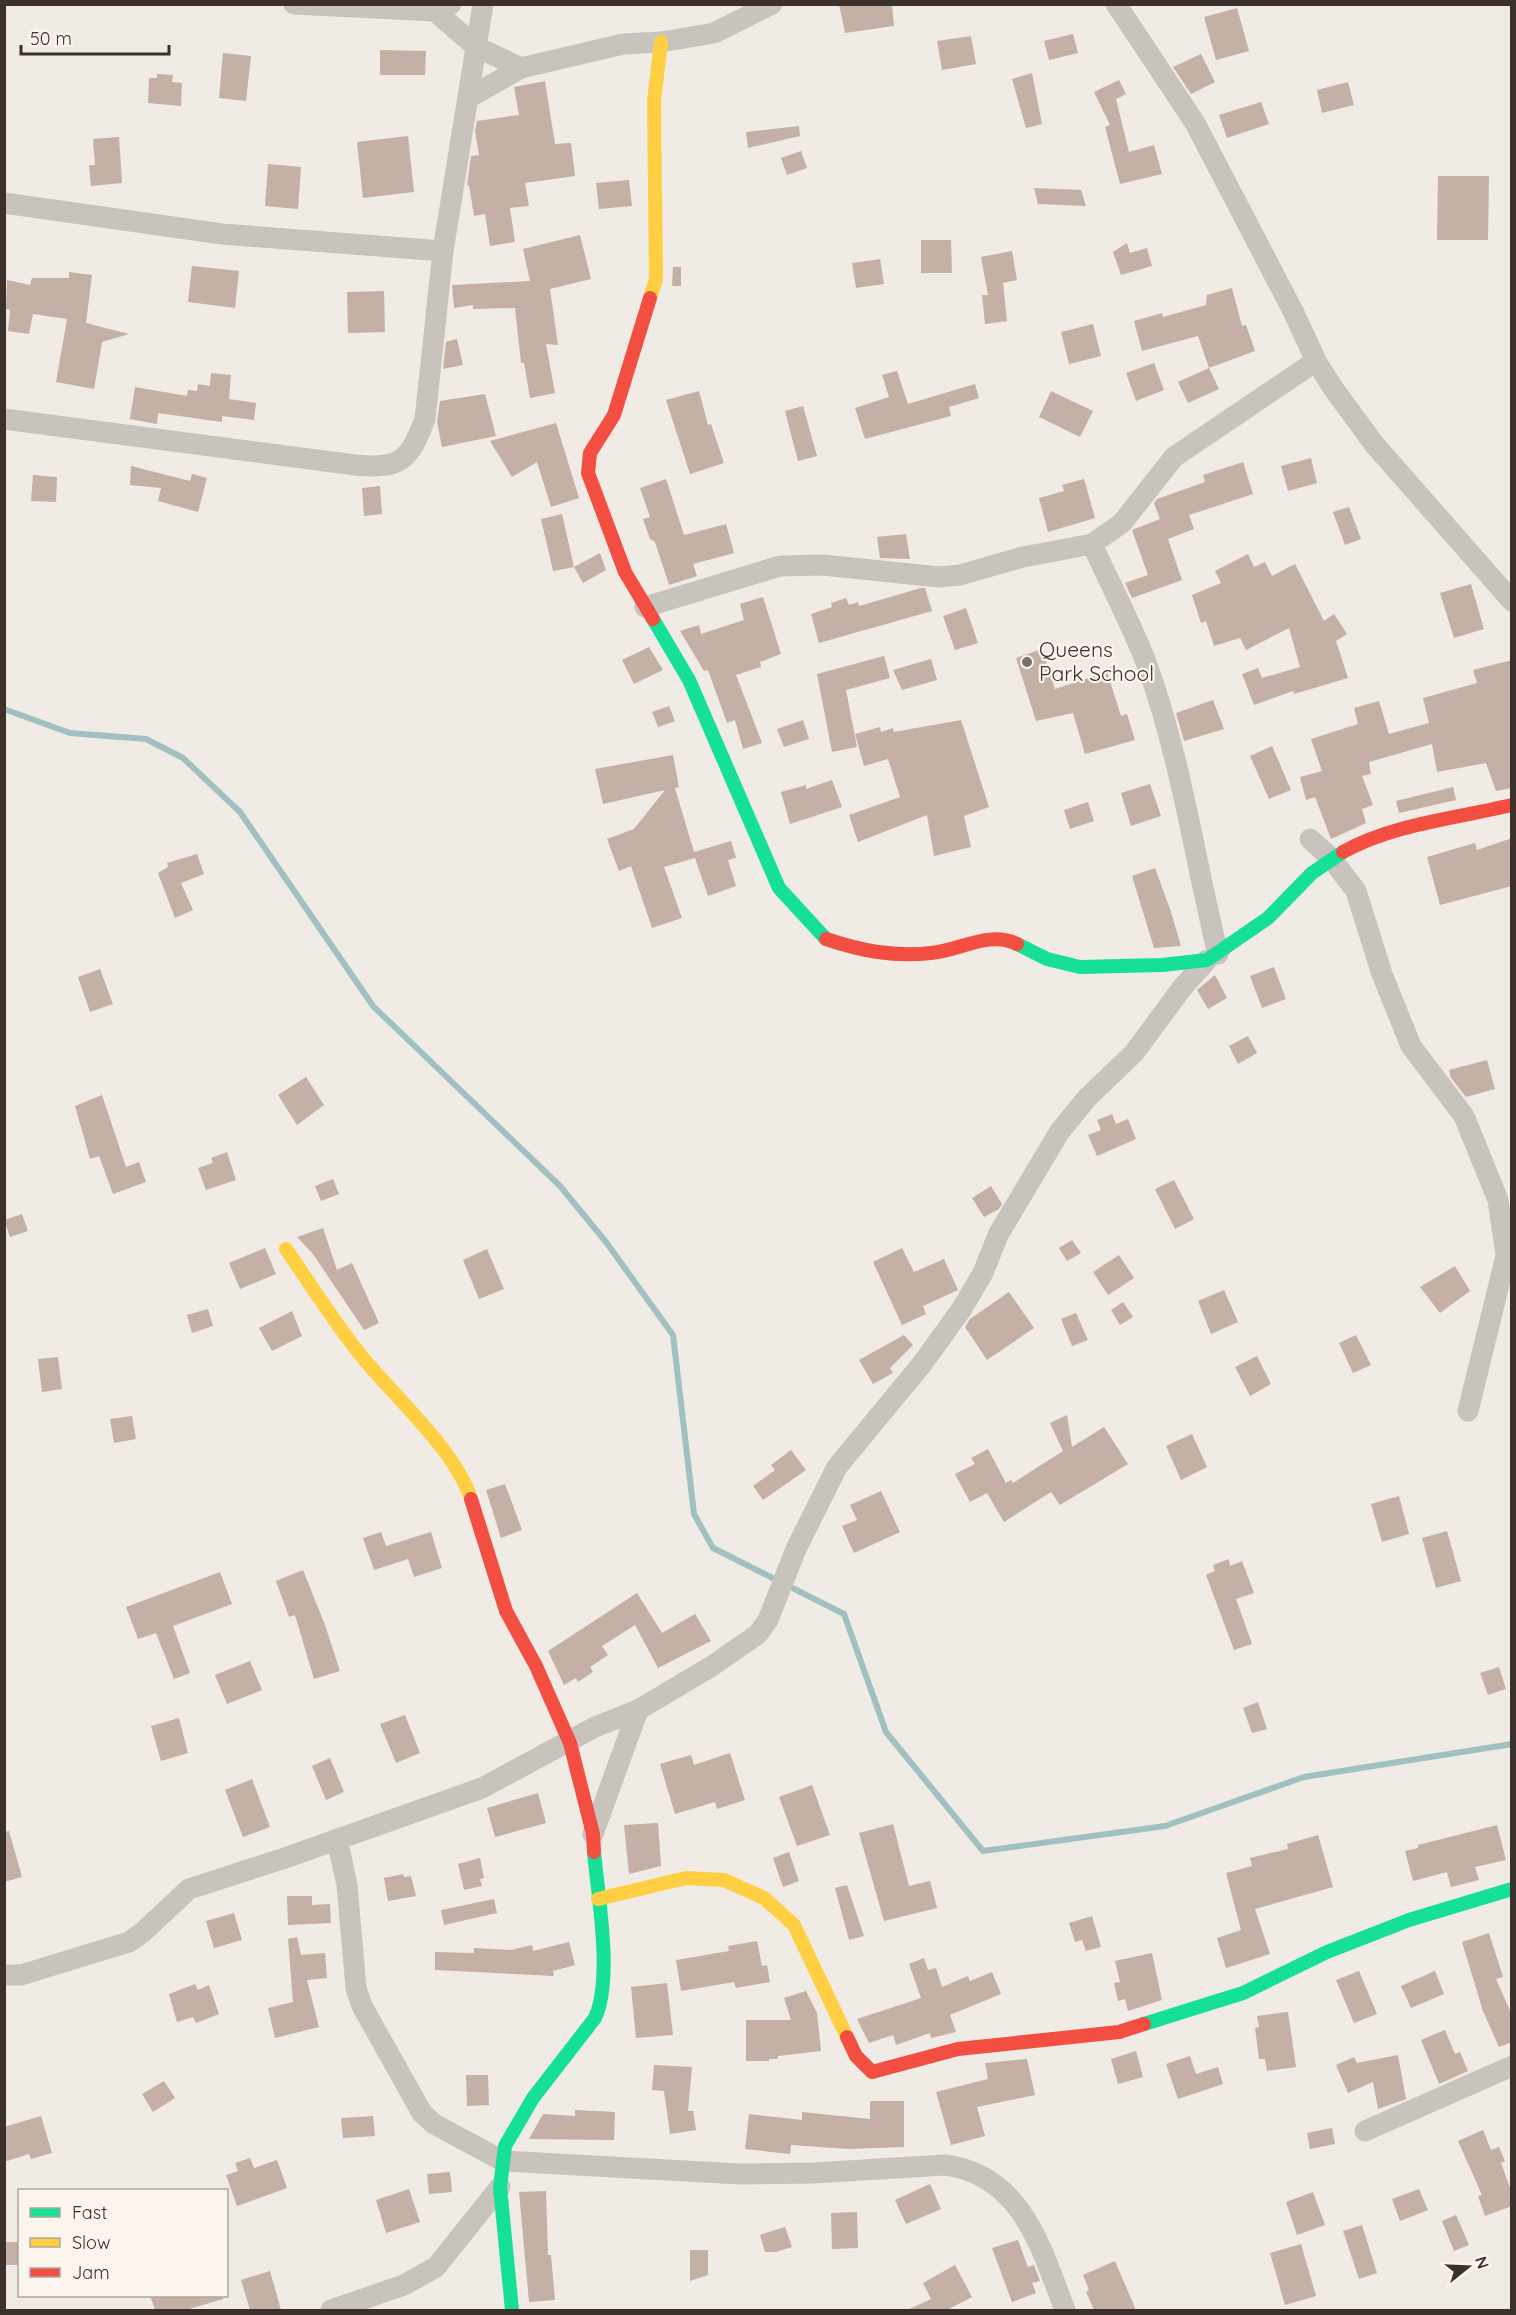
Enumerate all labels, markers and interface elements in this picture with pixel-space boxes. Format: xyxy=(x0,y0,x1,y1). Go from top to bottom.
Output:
scale bar xyxy=(21,18,170,56)
text: 50 m xyxy=(30,27,72,50)
place label: Queens Park School xyxy=(1039,636,1154,686)
marker: Queens Park School xyxy=(1020,655,1034,669)
legend xyxy=(18,2189,228,2297)
text: Fast xyxy=(72,2201,107,2224)
text: Slow xyxy=(72,2231,110,2254)
north arrow xyxy=(1438,2237,1498,2297)
text: N xyxy=(1471,2254,1494,2271)
text: Jam xyxy=(72,2261,110,2284)

